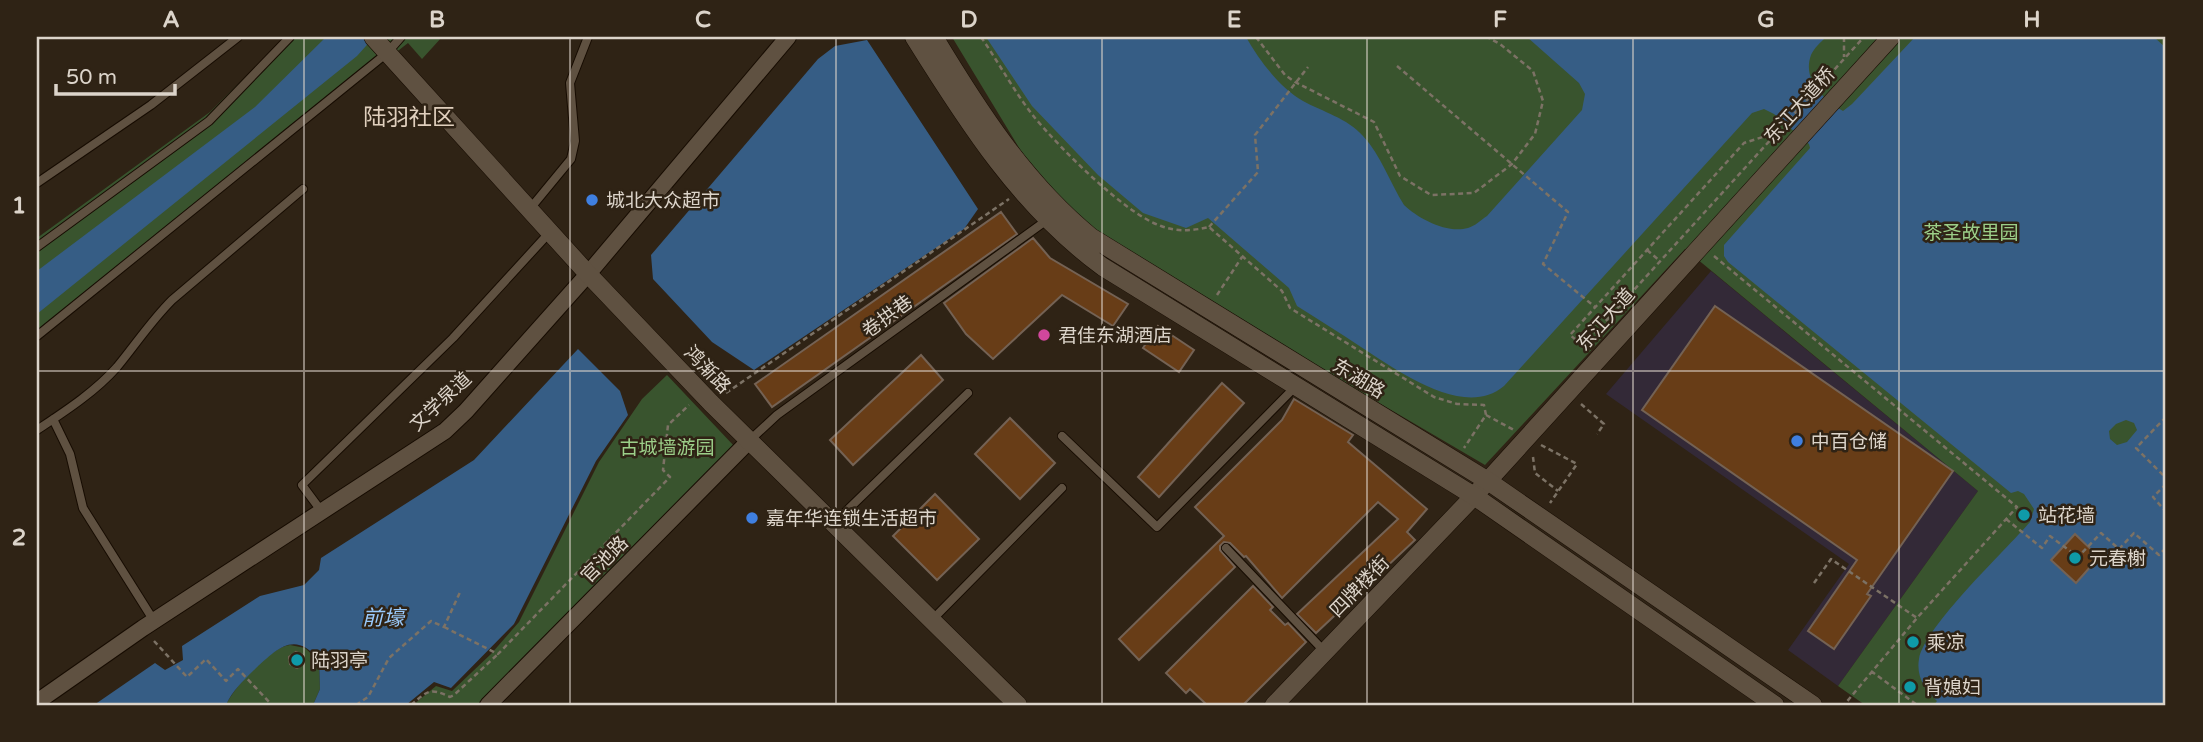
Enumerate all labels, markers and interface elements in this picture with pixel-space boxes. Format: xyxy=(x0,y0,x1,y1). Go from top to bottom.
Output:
text: A xyxy=(162,6,180,34)
text: B xyxy=(429,6,445,34)
text: C xyxy=(695,6,711,34)
text: D xyxy=(960,6,978,34)
text: E xyxy=(1227,6,1241,34)
text: F xyxy=(1493,6,1507,34)
text: G xyxy=(1757,6,1775,34)
text: H xyxy=(2023,6,2041,34)
scale bar xyxy=(56,52,175,96)
street label: 东江大道桥 xyxy=(1760,63,1840,148)
text: 50 m xyxy=(66,65,117,90)
district label: 陆羽社区 xyxy=(363,104,455,132)
place label: 城北大众超市 xyxy=(606,190,720,212)
text: 1 xyxy=(12,192,26,220)
marker: 城北大众超市 xyxy=(584,192,600,208)
park label: 茶圣故里园 xyxy=(1923,222,2019,244)
street label: 东江大道 xyxy=(1572,284,1639,355)
street label: 卷拱巷 xyxy=(858,291,917,342)
place label: 君佳东湖酒店 xyxy=(1058,325,1172,347)
marker: 君佳东湖酒店 xyxy=(1036,327,1052,343)
street label: 鸿渐路 xyxy=(680,342,735,398)
street label: 东湖路 xyxy=(1328,355,1389,403)
street label: 文学泉道 xyxy=(405,368,476,436)
place label: 中百仓储 xyxy=(1811,431,1887,453)
marker: 中百仓储 xyxy=(1789,433,1805,449)
park label: 古城墙游园 xyxy=(619,437,715,459)
place label: 站花墙 xyxy=(2038,505,2095,527)
marker: 站花墙 xyxy=(2016,507,2032,523)
place label: 嘉年华连锁生活超市 xyxy=(766,508,937,530)
marker: 嘉年华连锁生活超市 xyxy=(744,510,760,526)
text: 2 xyxy=(12,524,26,552)
street label: 官池路 xyxy=(577,532,633,588)
place label: 元春榭 xyxy=(2089,548,2146,570)
marker: 元春榭 xyxy=(2067,550,2083,566)
street label: 四牌楼街 xyxy=(1325,552,1394,622)
water label: 前壕 xyxy=(362,606,408,631)
place label: 乘凉 xyxy=(1927,632,1965,654)
marker: 乘凉 xyxy=(1905,634,1921,650)
place label: 陆羽亭 xyxy=(311,650,368,672)
marker: 陆羽亭 xyxy=(289,652,305,668)
place label: 背媳妇 xyxy=(1924,677,1981,699)
marker: 背媳妇 xyxy=(1902,679,1918,695)

